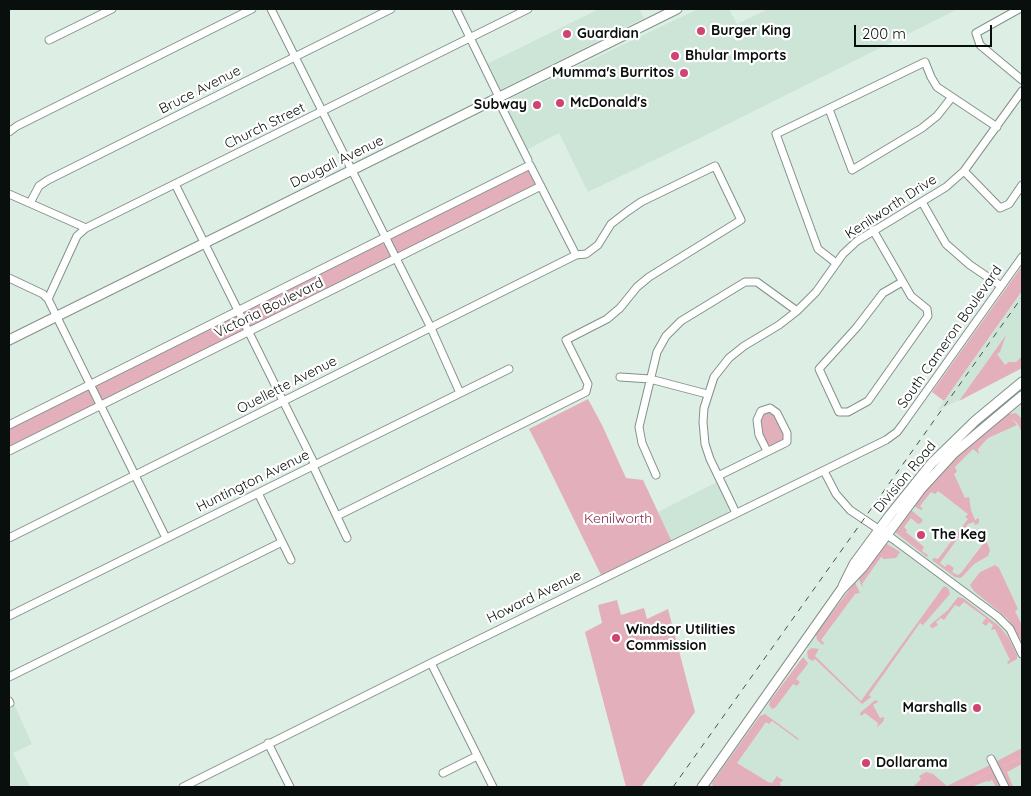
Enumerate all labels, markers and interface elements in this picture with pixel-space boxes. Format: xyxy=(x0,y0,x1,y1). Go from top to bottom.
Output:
scale bar xyxy=(856,15,994,47)
place label: Burger King xyxy=(711,23,791,39)
text: 200 m xyxy=(862,24,906,43)
marker: Burger King xyxy=(695,25,707,37)
place label: Guardian xyxy=(577,26,639,42)
marker: Guardian xyxy=(561,28,573,40)
place label: Bhular Imports xyxy=(685,48,786,64)
marker: Bhular Imports xyxy=(669,50,681,62)
street label: Bruce Avenue xyxy=(156,62,244,118)
place label: Mumma's Burritos xyxy=(552,65,674,81)
marker: Mumma's Burritos xyxy=(678,67,690,79)
place label: McDonald's xyxy=(570,95,647,111)
place label: Subway xyxy=(474,97,527,113)
marker: McDonald's xyxy=(554,97,566,109)
street label: Church Street xyxy=(222,99,308,153)
marker: Subway xyxy=(531,99,543,111)
street label: Dougall Avenue xyxy=(288,132,386,192)
street label: Kenilworth Drive xyxy=(842,171,940,243)
street label: South Cameron Boulevard xyxy=(894,262,1006,412)
street label: Victoria Boulevard xyxy=(212,274,326,342)
street label: Ouellette Avenue xyxy=(234,353,340,417)
street label: Division Road xyxy=(870,438,940,516)
street label: Huntington Avenue xyxy=(194,446,312,516)
park label: Kenilworth xyxy=(584,511,652,527)
place label: The Keg xyxy=(931,527,986,543)
marker: The Keg xyxy=(915,529,927,541)
street label: Howard Avenue xyxy=(484,567,584,627)
place label: Windsor Utilities Commission xyxy=(626,622,735,654)
marker: Windsor Utilities Commission xyxy=(610,632,622,644)
place label: Marshalls xyxy=(903,700,967,716)
marker: Marshalls xyxy=(971,702,983,714)
place label: Dollarama xyxy=(876,755,948,771)
marker: Dollarama xyxy=(860,757,872,769)

